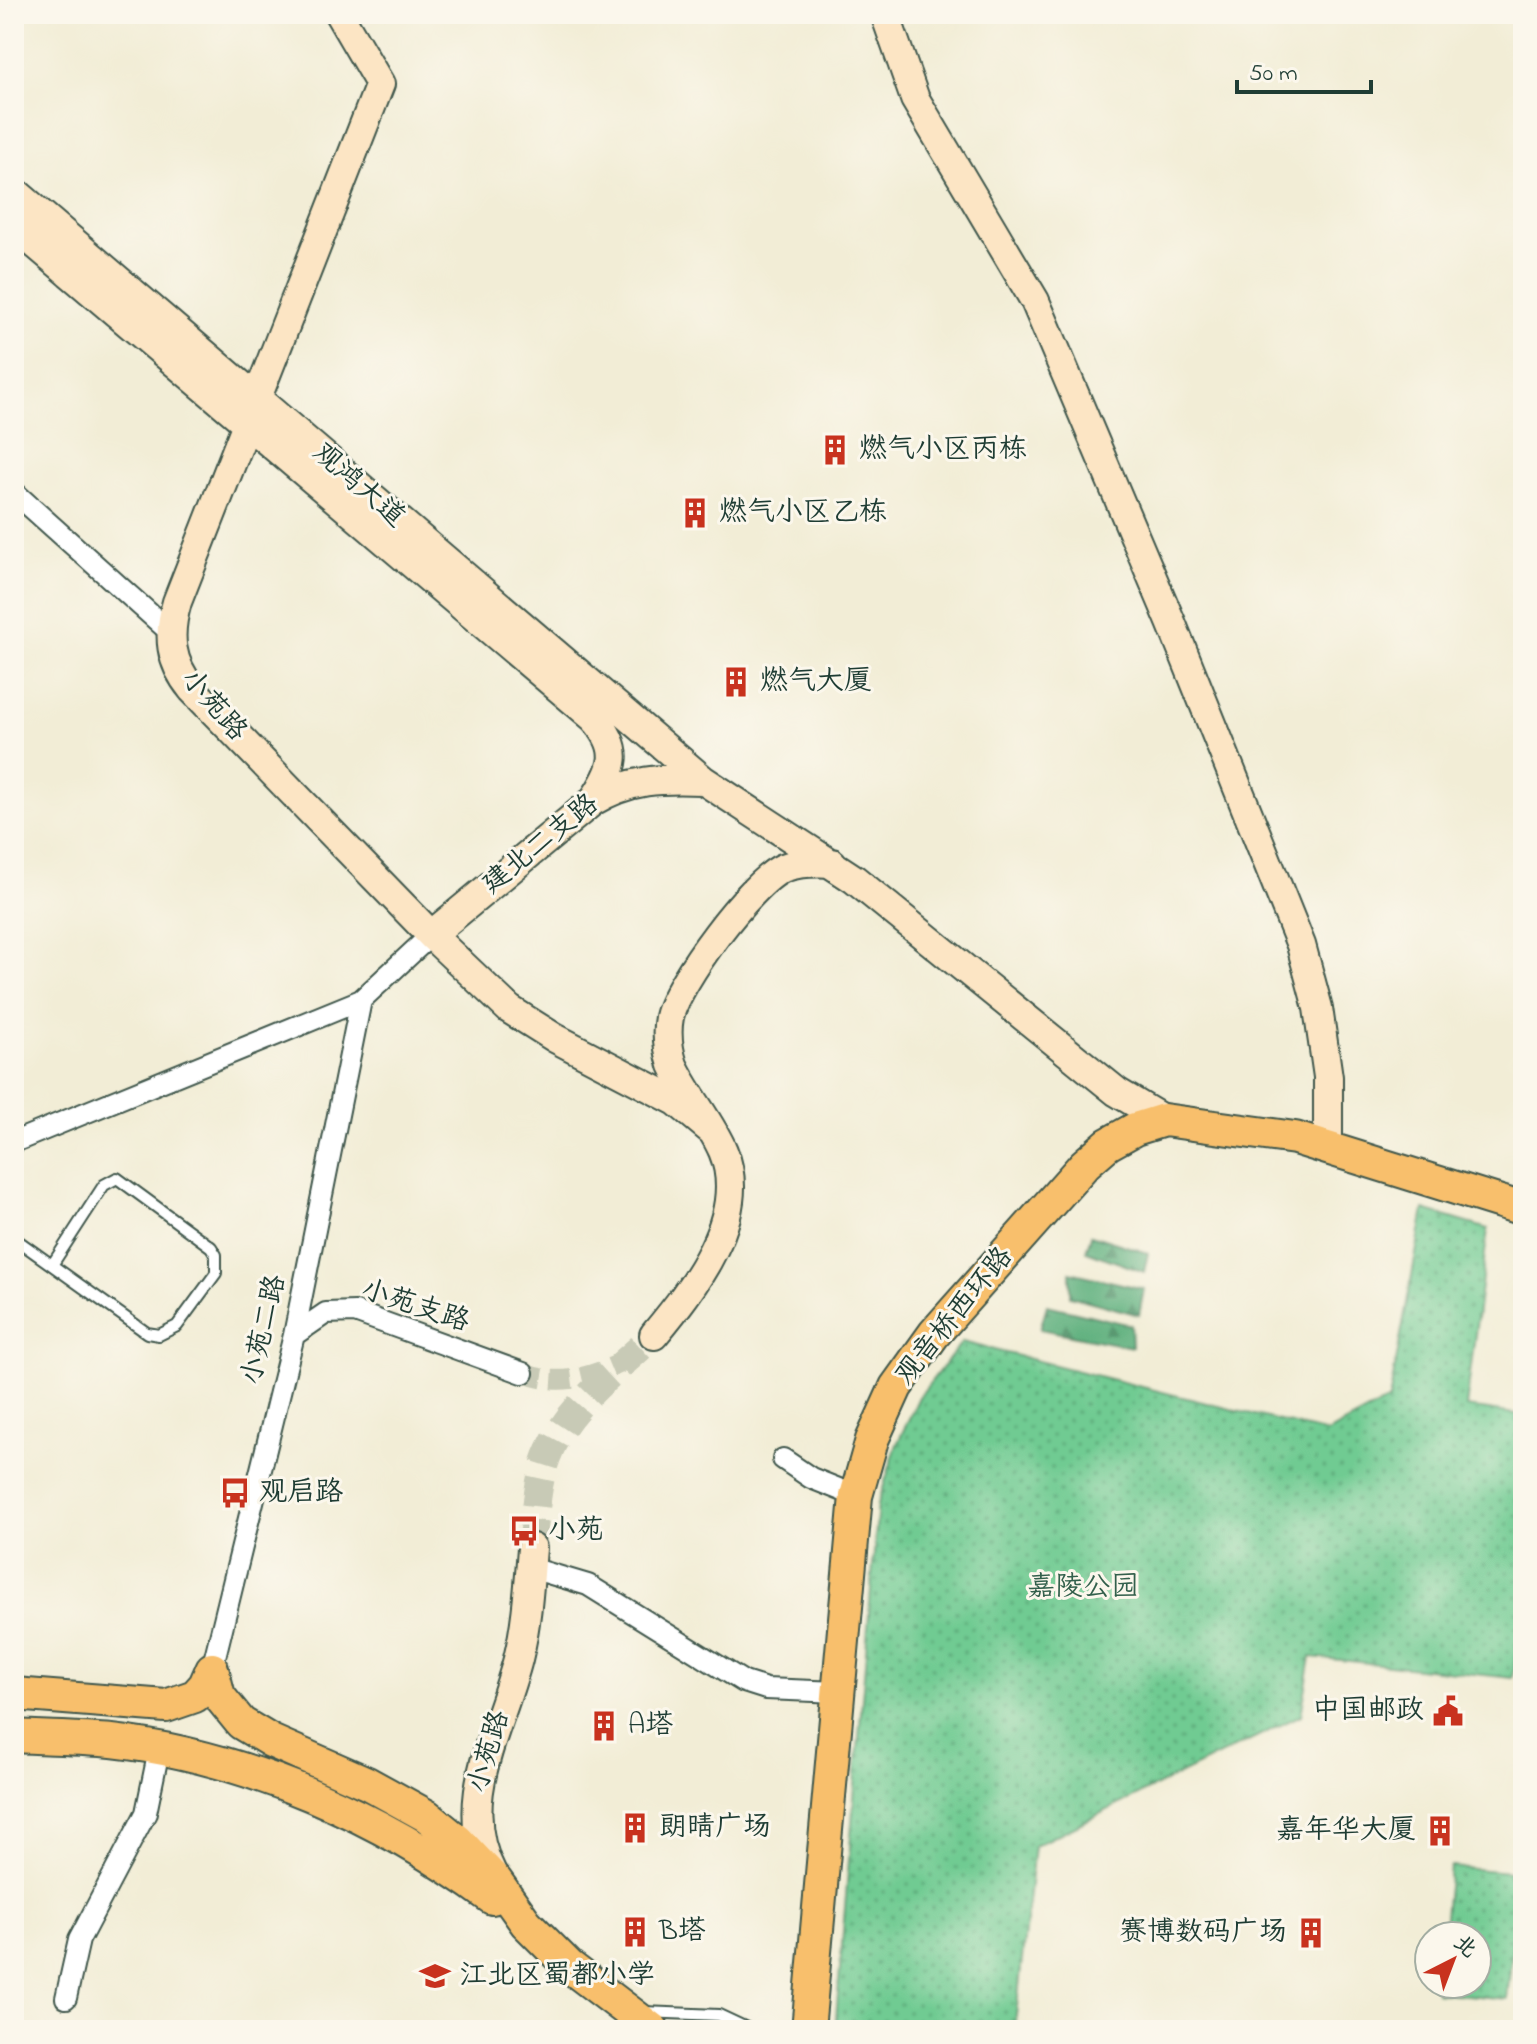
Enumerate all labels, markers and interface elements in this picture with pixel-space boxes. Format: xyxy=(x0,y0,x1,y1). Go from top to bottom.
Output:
scale bar xyxy=(1237,44,1371,94)
text: 50 m xyxy=(1249,57,1298,92)
place label: 燃气小区丙栋 xyxy=(859,430,1027,471)
building icon: 燃气小区丙栋 xyxy=(818,433,852,467)
street label: 观鸿大道 xyxy=(302,434,414,538)
place label: 燃气小区乙栋 xyxy=(719,493,887,534)
building icon: 燃气小区乙栋 xyxy=(678,496,712,530)
street label: 小苑路 xyxy=(170,661,256,751)
place label: 燃气大厦 xyxy=(760,662,872,703)
building icon: 燃气大厦 xyxy=(719,665,753,699)
street label: 建北二支路 xyxy=(474,785,608,905)
street label: 观音桥西环路 xyxy=(886,1239,1024,1395)
street label: 小苑支路 xyxy=(355,1270,475,1344)
street label: 小苑二路 xyxy=(232,1271,298,1389)
place label: 观启路 xyxy=(259,1473,343,1514)
bus stop icon: 观启路 xyxy=(218,1476,252,1510)
place label: 小苑 xyxy=(548,1511,604,1552)
bus stop icon: 小苑 xyxy=(507,1514,541,1548)
park label: 嘉陵公园 xyxy=(1027,1568,1139,1609)
place label: 中国邮政 xyxy=(1312,1691,1424,1732)
public building icon: 中国邮政 xyxy=(1431,1694,1465,1728)
street label: 小苑路 xyxy=(459,1706,521,1798)
place label: A塔 xyxy=(628,1706,673,1747)
building icon: A塔 xyxy=(587,1709,621,1743)
place label: 朗晴广场 xyxy=(659,1808,771,1849)
building icon: 朗晴广场 xyxy=(618,1811,652,1845)
place label: 嘉年华大厦 xyxy=(1276,1811,1416,1852)
building icon: 嘉年华大厦 xyxy=(1423,1814,1457,1848)
place label: B塔 xyxy=(658,1912,706,1953)
place label: 赛博数码广场 xyxy=(1119,1913,1287,1954)
building icon: B塔 xyxy=(618,1915,652,1949)
building icon: 赛博数码广场 xyxy=(1294,1916,1328,1950)
north arrow xyxy=(1413,1920,1493,2000)
text: 北 xyxy=(1445,1928,1483,1967)
place label: 江北区蜀都小学 xyxy=(459,1956,655,1997)
school or university icon: 江北区蜀都小学 xyxy=(418,1959,452,1993)

